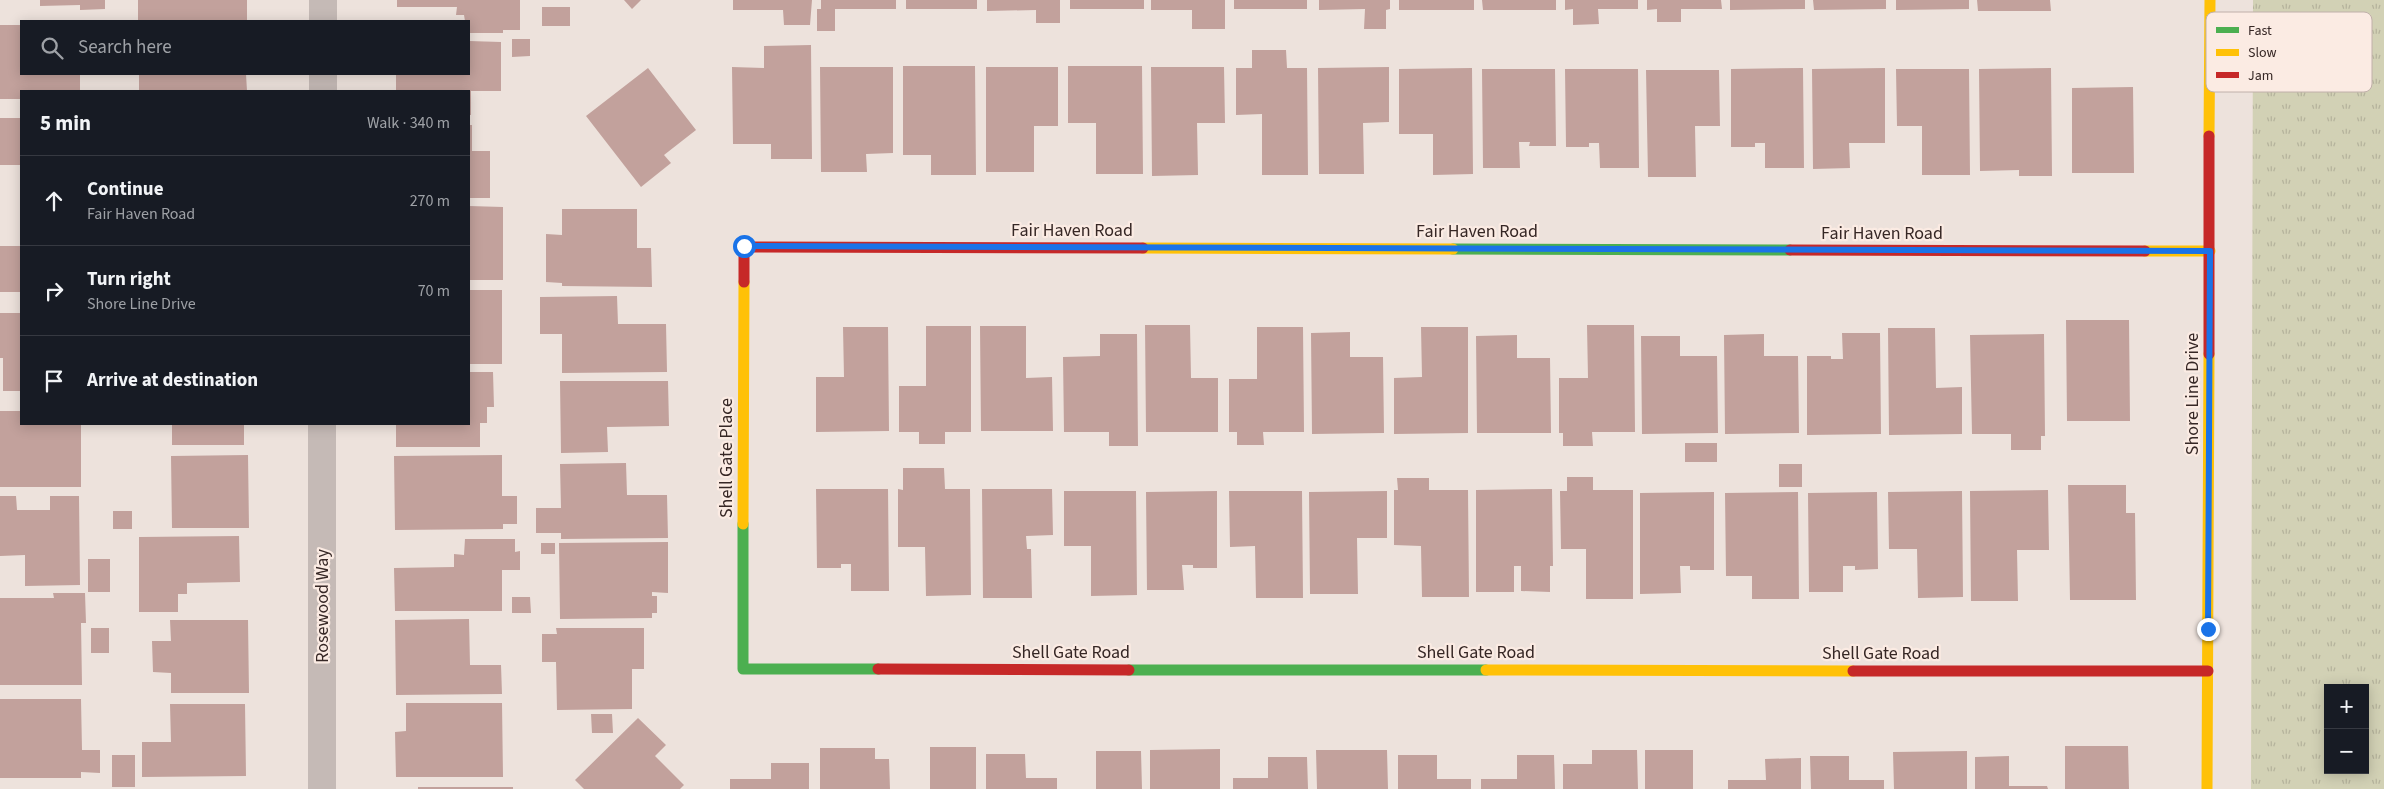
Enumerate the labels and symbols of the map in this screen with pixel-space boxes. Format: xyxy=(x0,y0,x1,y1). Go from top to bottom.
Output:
legend xyxy=(2206,12,2372,92)
text: Fast xyxy=(2248,21,2272,41)
text: Slow xyxy=(2248,43,2277,63)
text: Jam xyxy=(2248,66,2273,86)
street label: Fair Haven Road xyxy=(1011,218,1133,243)
street label: Fair Haven Road xyxy=(1416,219,1538,244)
street label: Fair Haven Road xyxy=(1821,221,1943,246)
route start xyxy=(733,235,756,258)
street label: Shore Line Drive xyxy=(2180,333,2205,455)
street label: Shell Gate Place xyxy=(714,398,739,518)
street label: Rosewood Way xyxy=(310,549,335,663)
route end xyxy=(2197,618,2220,641)
street label: Shell Gate Road xyxy=(1012,640,1130,665)
street label: Shell Gate Road xyxy=(1417,640,1535,665)
street label: Shell Gate Road xyxy=(1822,641,1940,666)

